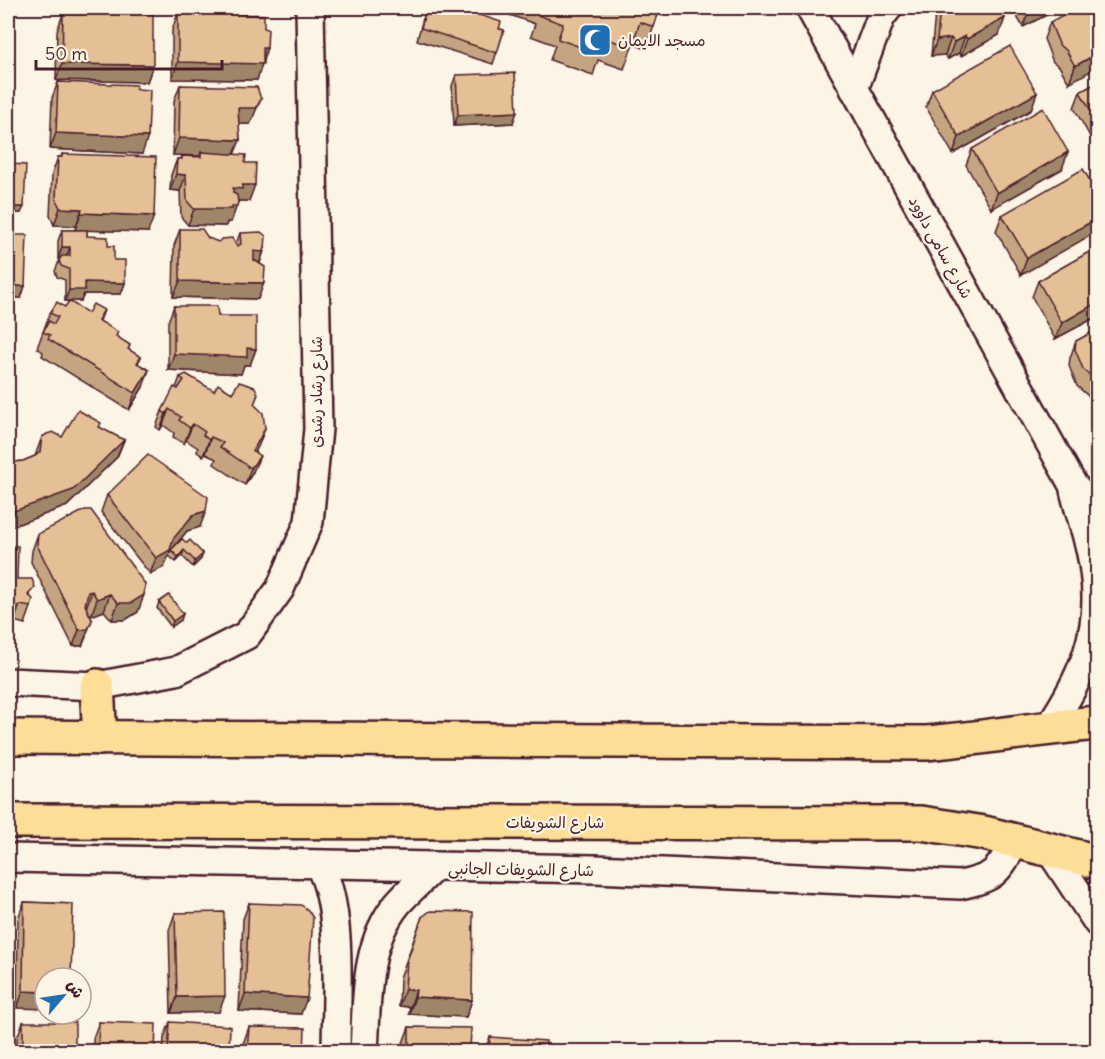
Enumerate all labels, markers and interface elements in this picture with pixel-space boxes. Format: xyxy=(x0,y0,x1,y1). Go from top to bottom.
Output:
mosque icon: مسجد الايمان xyxy=(577,22,613,58)
place label: مسجد الايمان xyxy=(618,30,706,50)
scale bar xyxy=(36,33,222,71)
text: 50 m xyxy=(45,42,87,65)
street label: شارع سامى داوود xyxy=(903,192,977,303)
street label: شارع رشاد رشدى xyxy=(306,336,328,448)
street label: شارع الشويفات xyxy=(506,812,604,834)
street label: شارع الشويفات الجانبى xyxy=(448,858,594,882)
north arrow xyxy=(33,966,93,1026)
text: ش xyxy=(63,976,89,1001)

